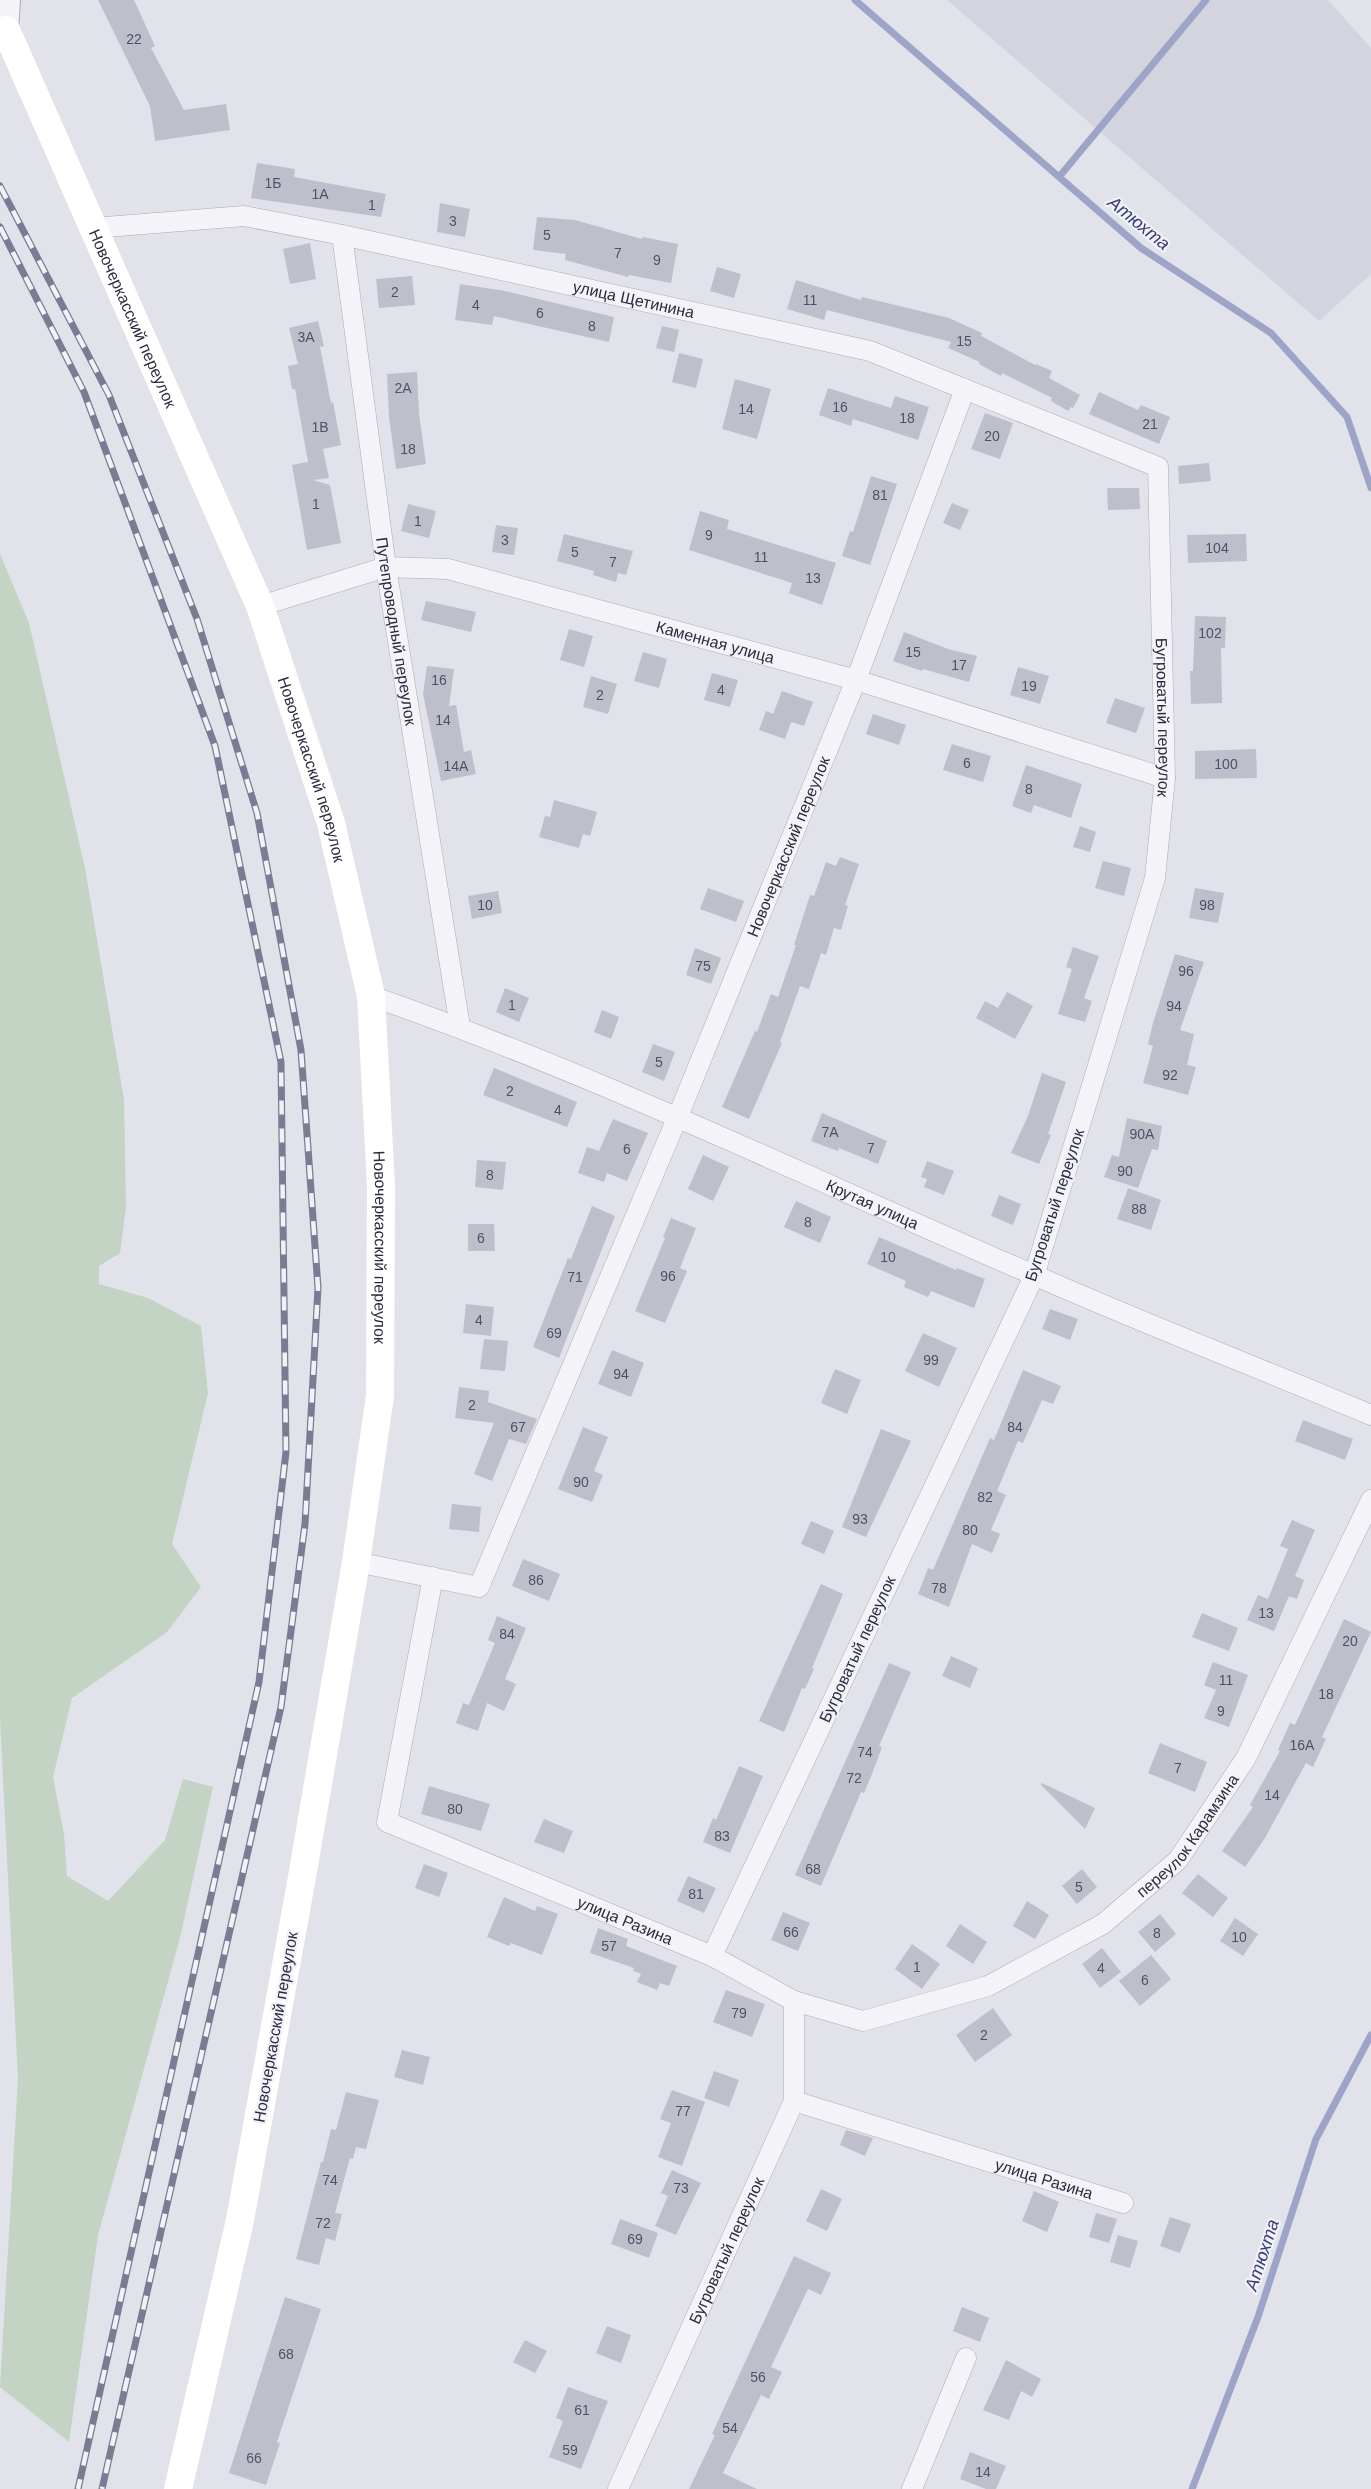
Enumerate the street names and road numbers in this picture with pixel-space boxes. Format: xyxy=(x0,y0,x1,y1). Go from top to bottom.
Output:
street label: Новочеркасский переулок xyxy=(86,227,180,411)
street label: улица Щетинина xyxy=(571,278,696,321)
street label: Путепроводный переулок xyxy=(373,536,420,728)
street label: Каменная улица xyxy=(654,618,776,666)
street label: Бугроватый переулок xyxy=(1153,638,1173,799)
street label: Новочеркасский переулок xyxy=(275,675,348,865)
street label: Новочеркасский переулок xyxy=(744,753,833,939)
street label: Бугроватый переулок xyxy=(1022,1126,1087,1283)
street label: Новочеркасский переулок xyxy=(370,1150,389,1345)
street label: Крутая улица xyxy=(823,1176,921,1232)
street label: Бугроватый переулок xyxy=(816,1573,899,1725)
street label: переулок Карамзина xyxy=(1133,1771,1242,1901)
street label: улица Разина xyxy=(575,1894,675,1948)
street label: Новочеркасский переулок xyxy=(250,1929,301,2124)
street label: улица Разина xyxy=(993,2156,1095,2202)
street label: Бугроватый переулок xyxy=(686,2174,768,2327)

